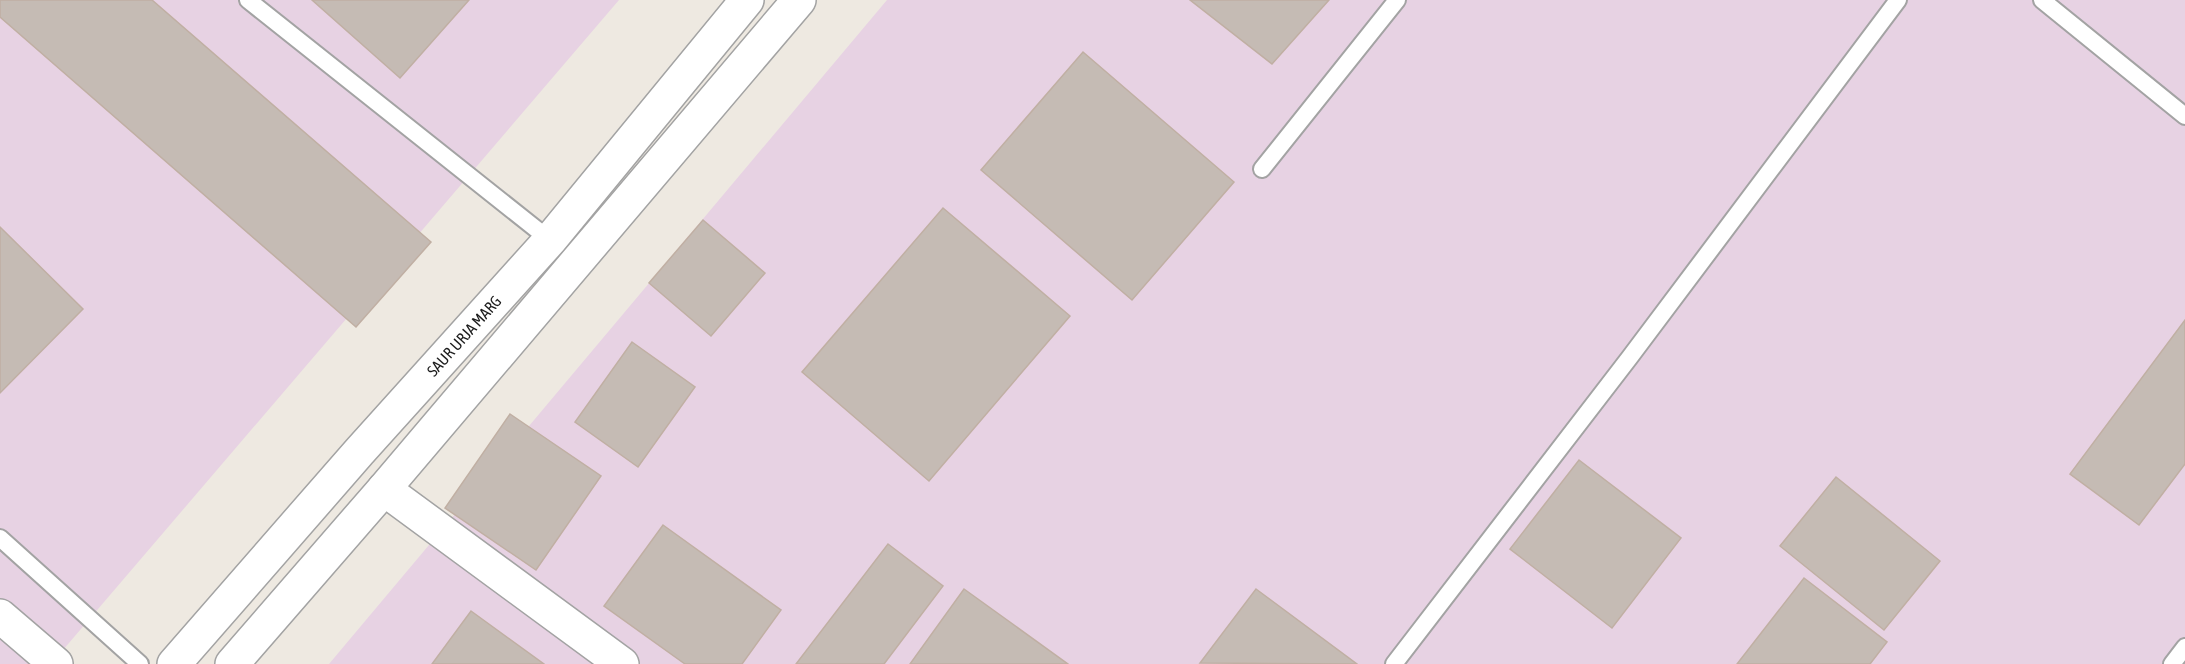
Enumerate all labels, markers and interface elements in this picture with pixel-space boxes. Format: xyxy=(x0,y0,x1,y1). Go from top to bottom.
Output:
street label: SAUR URJA MARG xyxy=(423,292,505,379)

